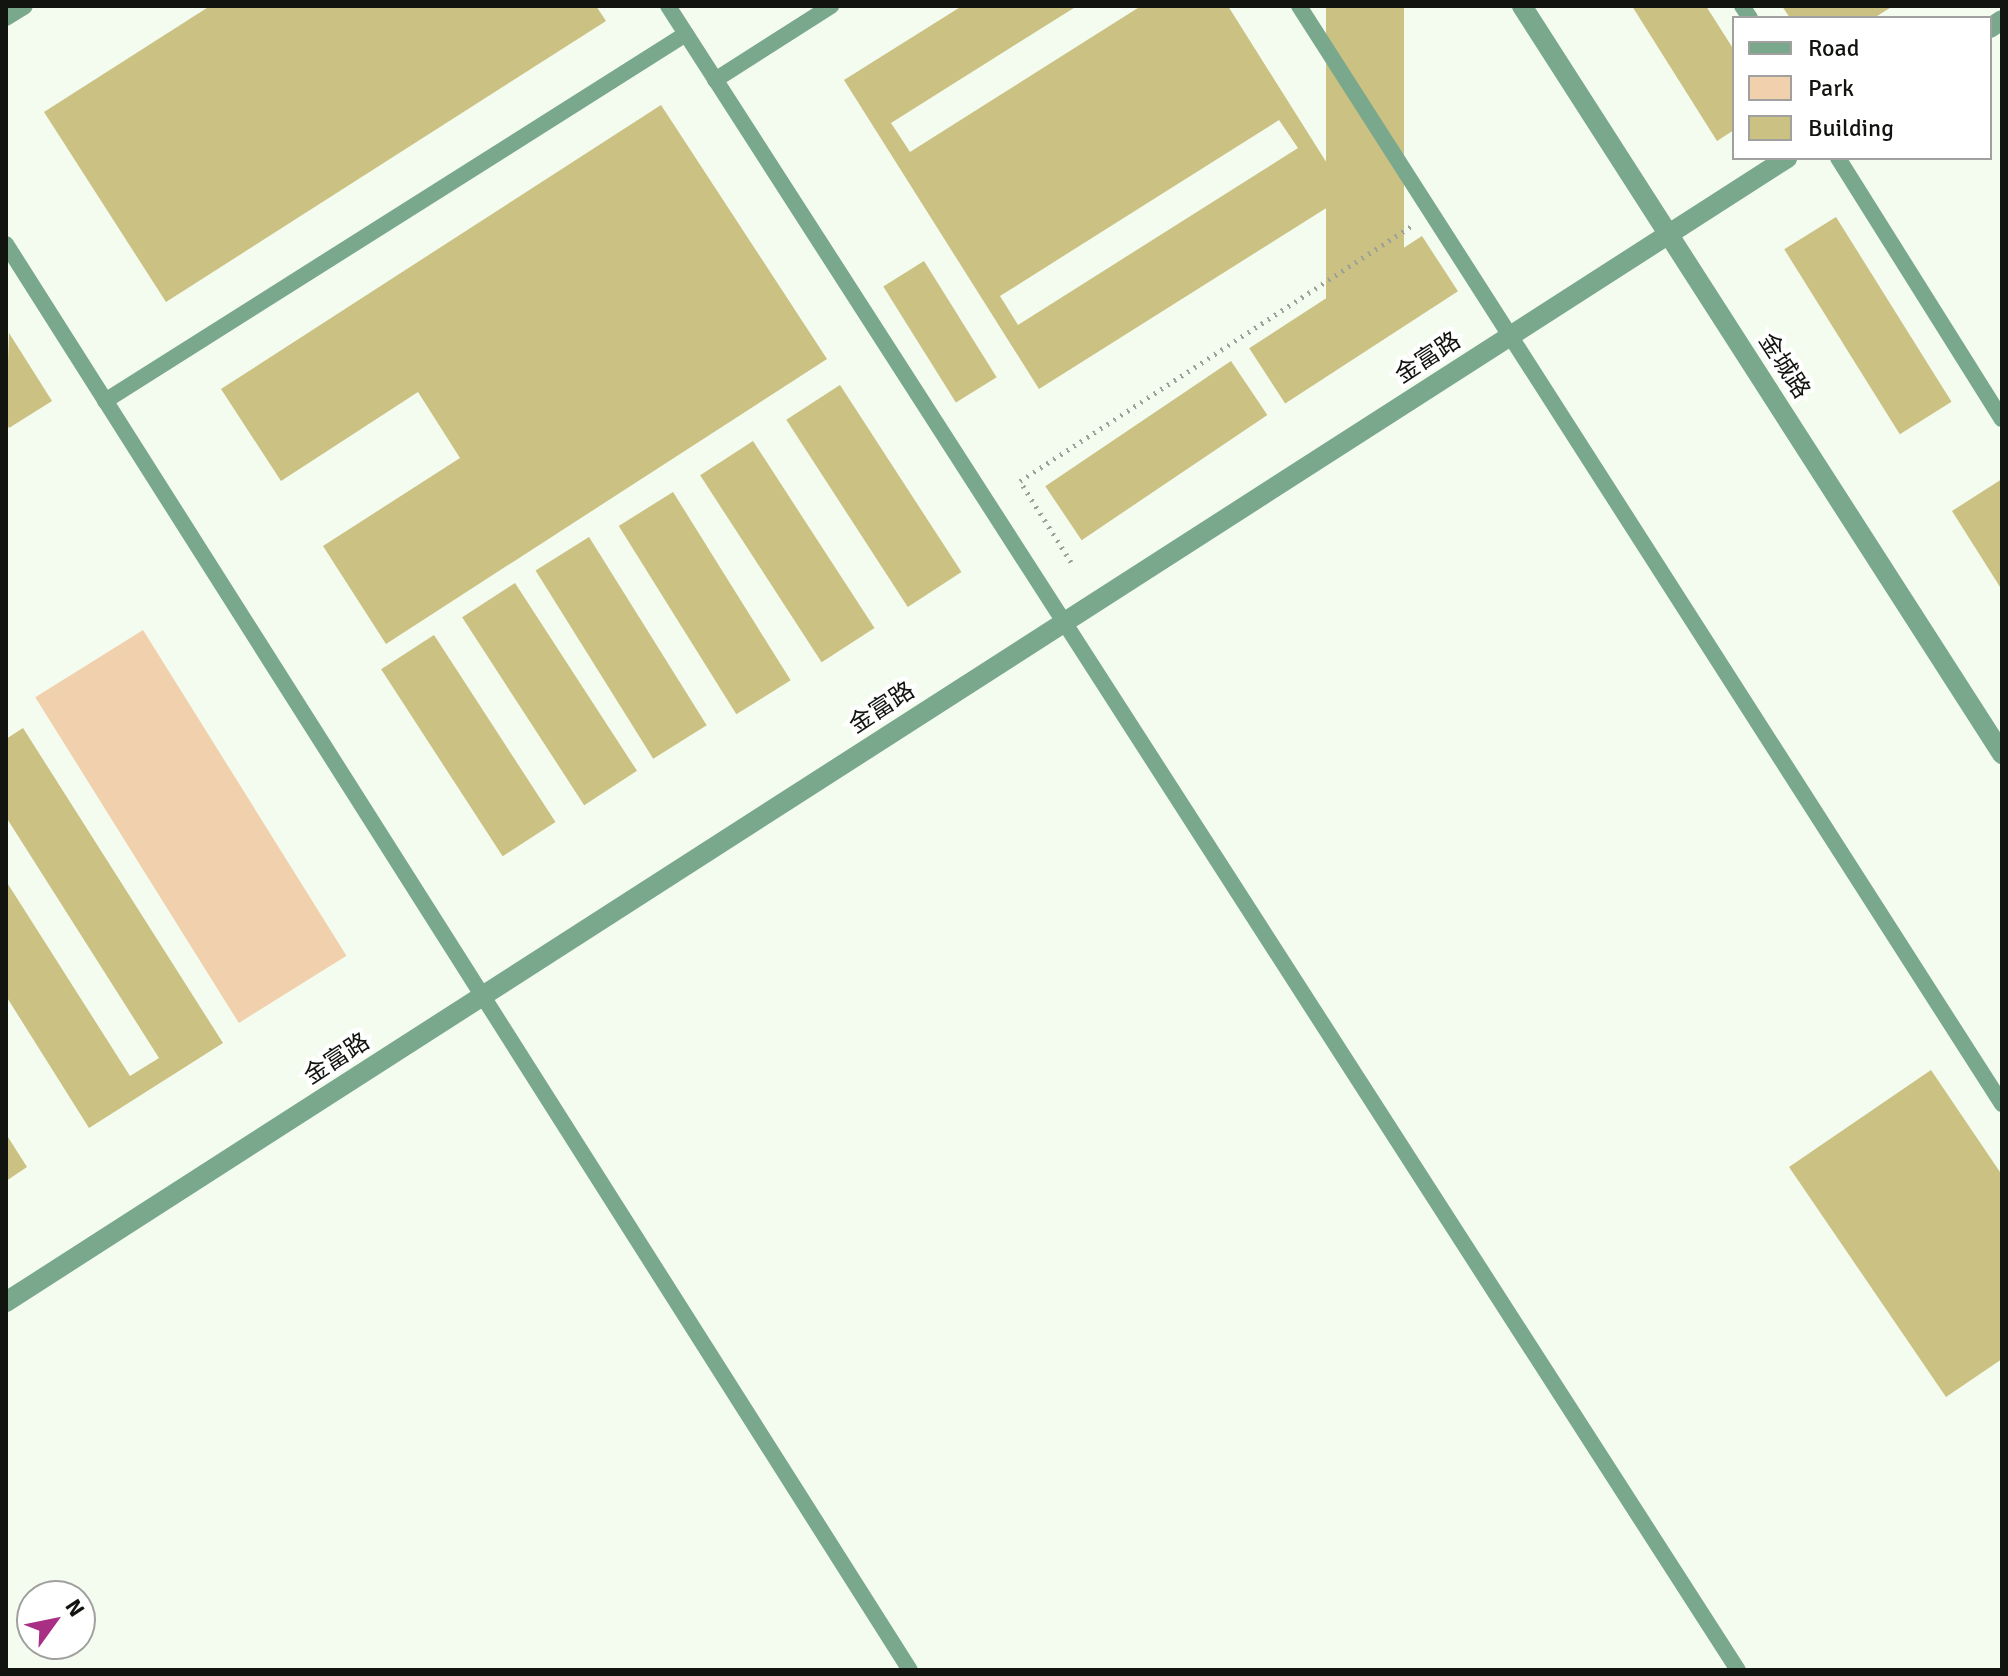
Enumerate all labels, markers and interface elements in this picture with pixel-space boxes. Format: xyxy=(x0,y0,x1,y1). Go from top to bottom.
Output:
legend xyxy=(1732,16,1992,160)
text: Road xyxy=(1808,33,1859,63)
text: Park xyxy=(1808,73,1854,103)
text: Building xyxy=(1808,113,1894,143)
street label: 金富路 xyxy=(1390,326,1466,390)
street label: 金城路 xyxy=(1752,328,1816,404)
street label: 金富路 xyxy=(844,676,920,740)
street label: 金富路 xyxy=(299,1027,375,1091)
north arrow xyxy=(16,1580,96,1660)
text: N xyxy=(59,1594,90,1622)

